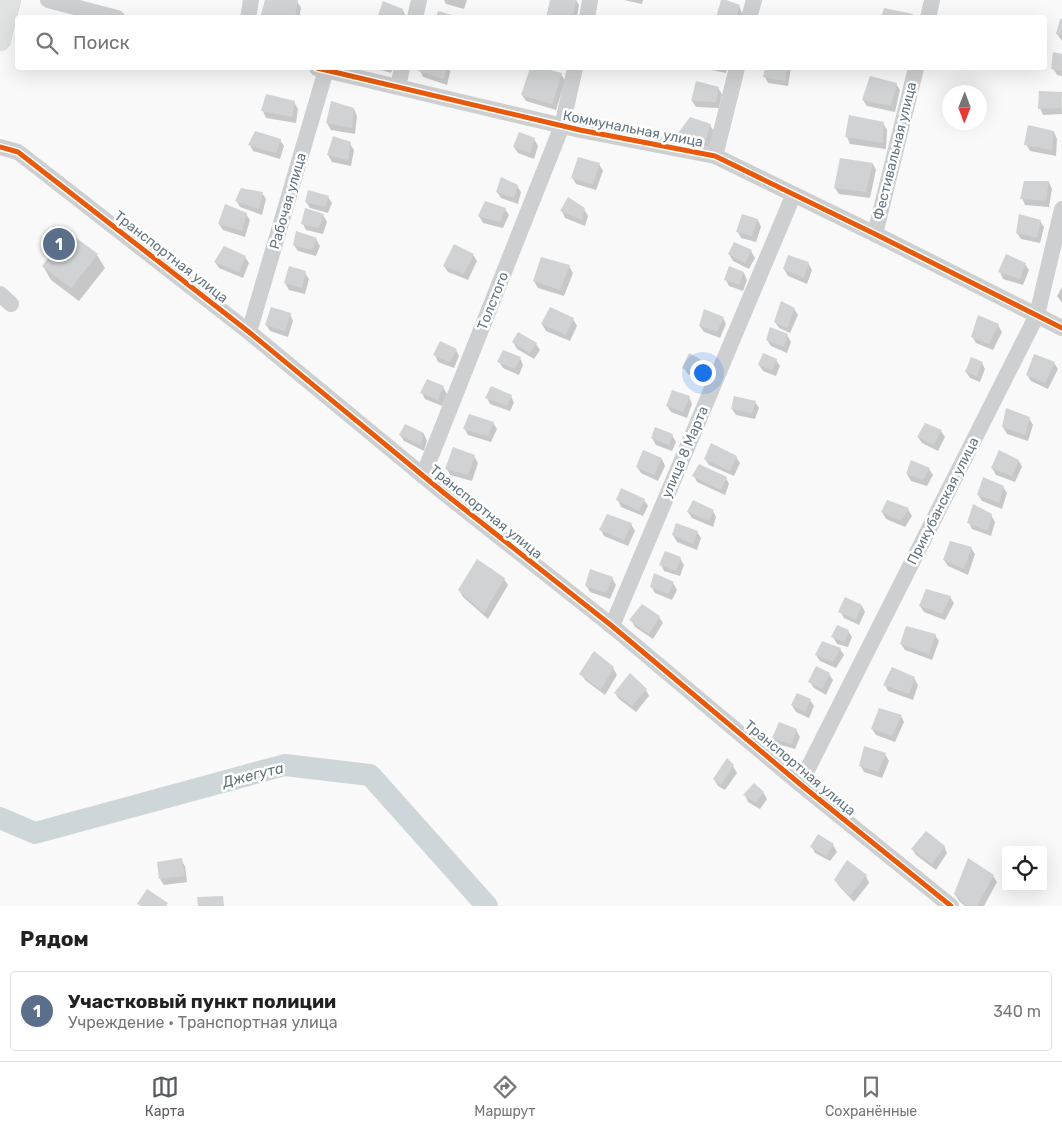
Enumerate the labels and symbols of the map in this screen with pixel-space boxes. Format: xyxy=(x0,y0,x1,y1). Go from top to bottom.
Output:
street label: Фестивальная улица xyxy=(870,80,920,222)
north arrow xyxy=(942,85,987,130)
street label: Коммунальная улица xyxy=(562,107,704,151)
street label: Рабочая улица xyxy=(266,151,310,251)
street label: Транспортная улица xyxy=(111,207,231,307)
pin: 1 xyxy=(43,225,75,263)
street label: Толстого xyxy=(474,270,512,332)
your location xyxy=(690,360,716,386)
street label: улица 8 Марта xyxy=(658,404,712,500)
street label: Прикубанская улица xyxy=(903,434,983,568)
street label: Транспортная улица xyxy=(426,461,546,563)
street label: Транспортная улица xyxy=(741,717,859,819)
water label: Джегута xyxy=(220,759,286,792)

